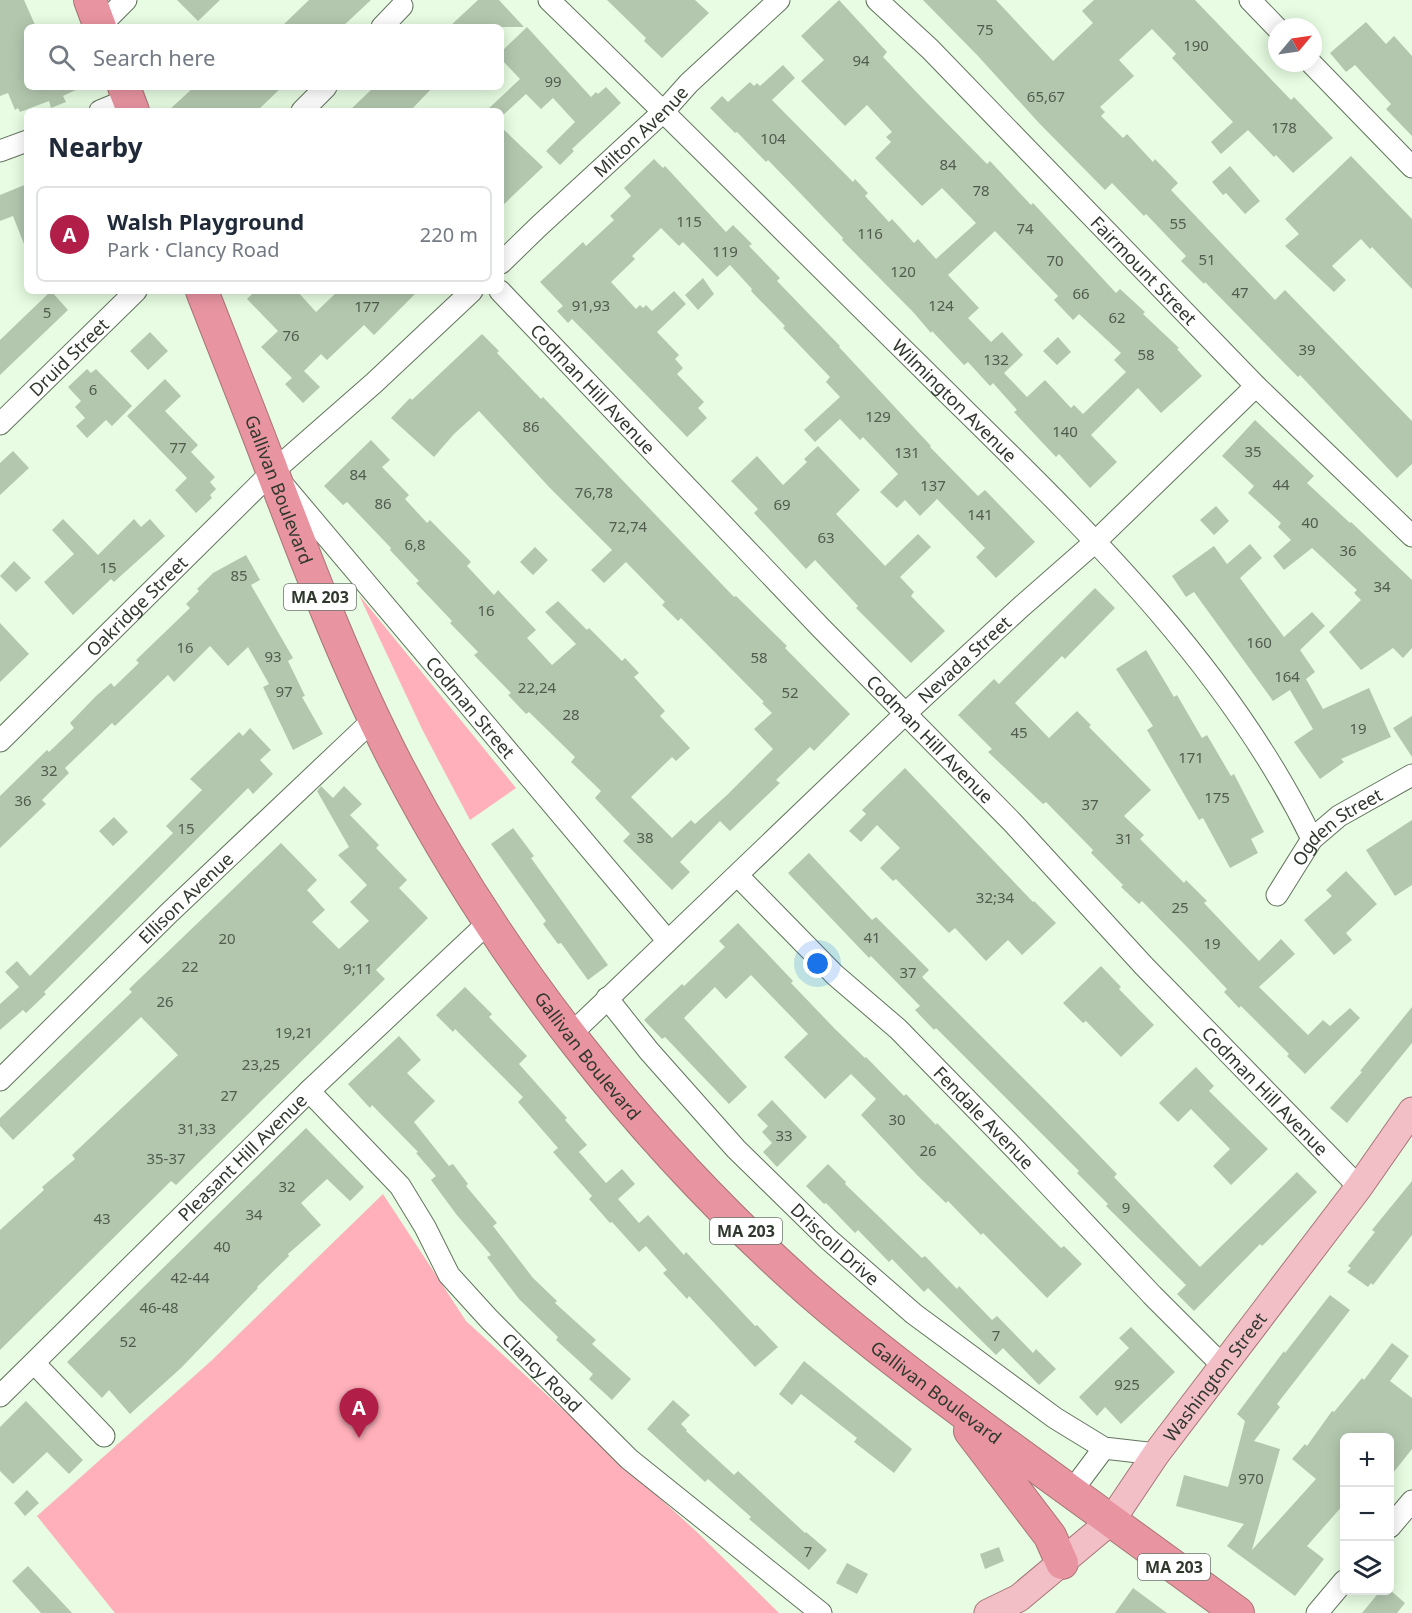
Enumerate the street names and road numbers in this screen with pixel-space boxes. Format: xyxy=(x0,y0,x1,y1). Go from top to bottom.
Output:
street label: Milton Avenue xyxy=(588,81,693,182)
street label: Fairmount Street xyxy=(1086,211,1203,330)
street label: Druid Street xyxy=(24,312,114,401)
street label: Codman Hill Avenue xyxy=(525,318,661,459)
street label: Wilmington Avenue xyxy=(887,333,1022,467)
street label: Gallivan Boulevard xyxy=(240,411,319,568)
street label: Oakridge Street xyxy=(81,550,193,661)
road number: MA 203 xyxy=(284,584,356,610)
street label: Nevada Street xyxy=(912,610,1016,709)
street label: Codman Street xyxy=(421,651,521,764)
street label: Codman Hill Avenue xyxy=(861,669,999,808)
street label: Ogden Street xyxy=(1286,782,1387,870)
street label: Ellison Avenue xyxy=(133,847,238,949)
street label: Gallivan Boulevard xyxy=(529,986,646,1125)
street label: Codman Hill Avenue xyxy=(1197,1021,1334,1160)
street label: Fendale Avenue xyxy=(929,1061,1040,1174)
street label: Pleasant Hill Avenue xyxy=(172,1088,312,1226)
street label: Driscoll Drive xyxy=(786,1197,885,1291)
road number: MA 203 xyxy=(710,1218,782,1244)
street label: Washington Street xyxy=(1158,1307,1272,1446)
street label: Clancy Road xyxy=(497,1327,587,1417)
street label: Gallivan Boulevard xyxy=(866,1335,1006,1449)
road number: MA 203 xyxy=(1138,1554,1210,1580)

